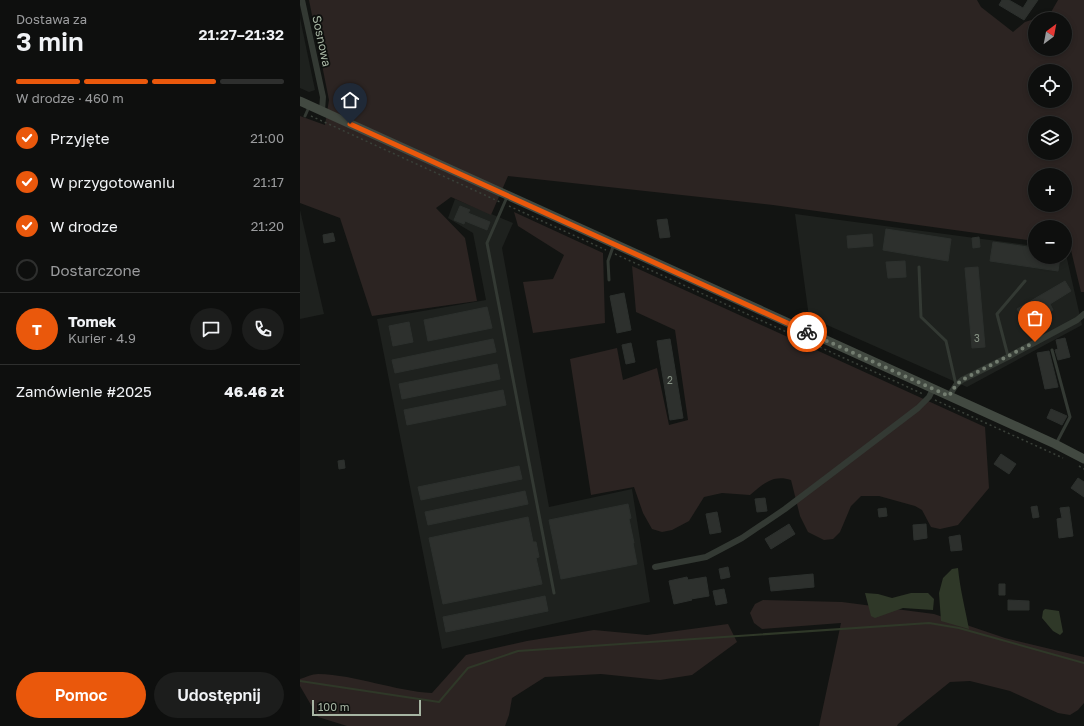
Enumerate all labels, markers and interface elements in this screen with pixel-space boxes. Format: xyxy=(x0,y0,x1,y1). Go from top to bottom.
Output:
text: Dostawa za xyxy=(16,11,87,27)
north arrow xyxy=(1028,12,1072,56)
map controls xyxy=(1028,12,1072,264)
street label: Sosnowa xyxy=(309,14,335,68)
text: 21:27–21:32 xyxy=(199,25,284,43)
text: 3 min xyxy=(16,26,84,57)
button: locate xyxy=(1028,64,1072,108)
pin xyxy=(333,83,367,124)
icon: home xyxy=(339,89,361,111)
text: W drodze · 460 m xyxy=(16,90,124,106)
button: layers xyxy=(1028,116,1072,160)
icon: check xyxy=(16,127,38,149)
text: Przyjęte xyxy=(50,129,109,147)
text: 21:00 xyxy=(250,130,284,146)
button: + xyxy=(1028,168,1072,212)
icon: check xyxy=(16,171,38,193)
text: W przygotowaniu xyxy=(50,173,175,191)
text: 21:17 xyxy=(253,174,284,190)
icon: check xyxy=(16,215,38,237)
text: W drodze xyxy=(50,217,118,235)
text: 21:20 xyxy=(251,218,284,234)
button: − xyxy=(1028,220,1072,264)
text: Dostarczone xyxy=(50,261,140,279)
pin xyxy=(1018,301,1052,342)
icon: bag xyxy=(1024,307,1046,329)
button: chat xyxy=(190,308,232,350)
button: phone xyxy=(242,308,284,350)
text: Tomek xyxy=(68,312,116,330)
courier xyxy=(787,312,827,352)
text: T xyxy=(32,320,42,338)
icon: bike xyxy=(796,321,818,343)
text: Kurier · 4.9 xyxy=(68,330,136,346)
house number: 3 xyxy=(974,332,980,344)
house number: 2 xyxy=(667,374,673,386)
text: Zamówienie #2025 xyxy=(16,382,152,400)
text: 46.46 zł xyxy=(224,382,284,400)
button: Pomoc xyxy=(16,672,146,718)
button: Udostępnij xyxy=(154,672,284,718)
scale bar xyxy=(312,698,421,717)
text: 100 m xyxy=(318,700,349,713)

